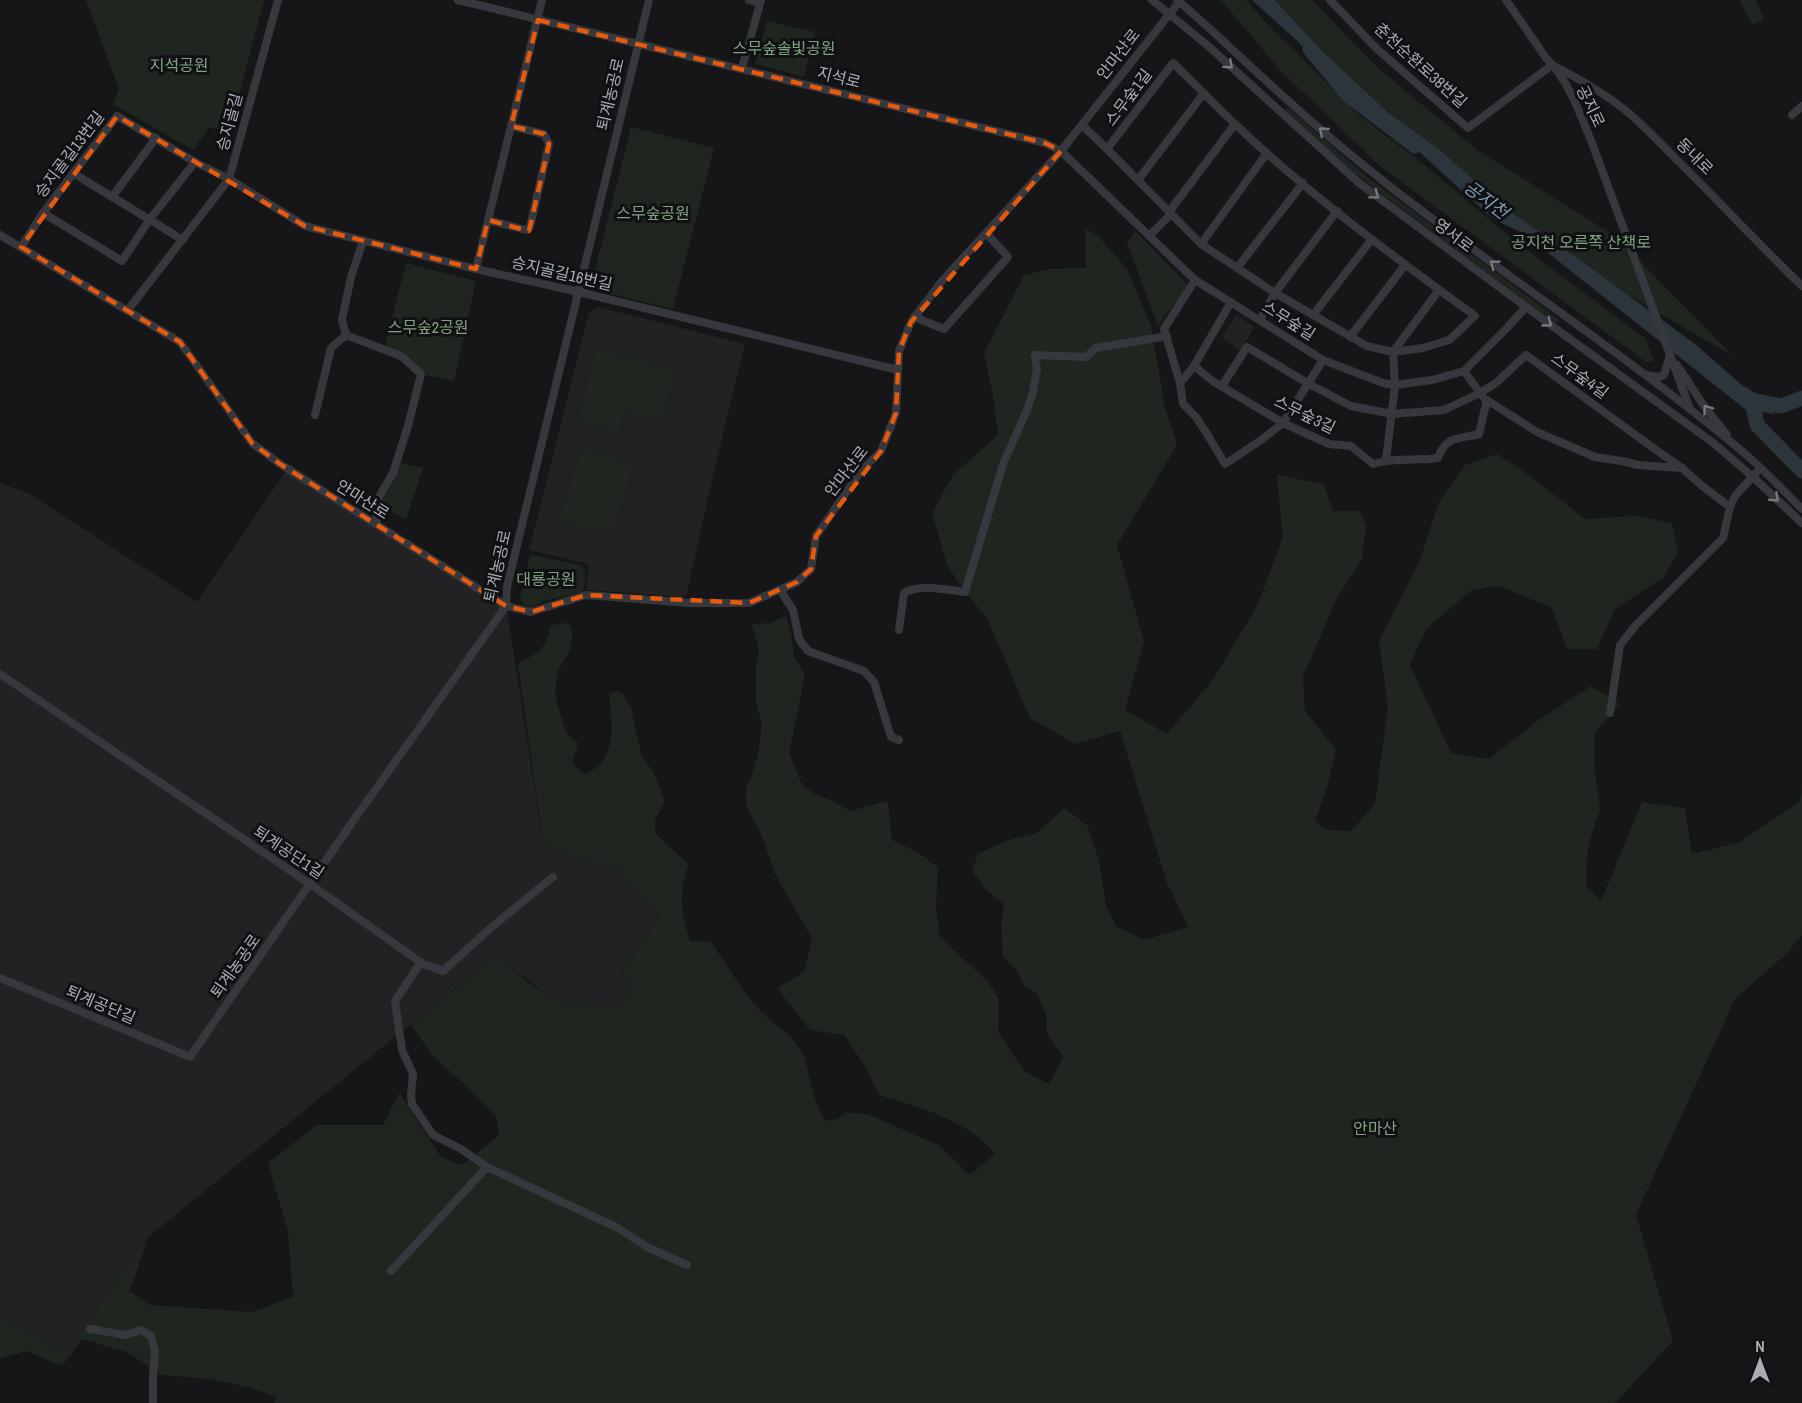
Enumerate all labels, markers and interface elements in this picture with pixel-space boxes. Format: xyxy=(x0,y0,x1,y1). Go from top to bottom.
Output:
street label: 춘천순환로38번길 xyxy=(1370,17,1472,113)
street label: 안마산로 xyxy=(1091,24,1145,84)
park label: 스무숲솔빛공원 xyxy=(732,37,836,59)
park label: 지석공원 xyxy=(150,54,208,76)
street label: 퇴계농공로 xyxy=(591,55,629,132)
one-way arrow xyxy=(1222,58,1232,69)
street label: 지석로 xyxy=(815,61,863,93)
street label: 스무숲1길 xyxy=(1099,64,1157,130)
street label: 공지로 xyxy=(1571,81,1611,131)
street label: 승지골길 xyxy=(211,91,247,153)
street label: 승지골길13번길 xyxy=(29,106,109,202)
one-way arrow xyxy=(1319,127,1330,138)
street label: 동내로 xyxy=(1672,133,1719,180)
water label: 공지천 xyxy=(1459,175,1516,226)
one-way arrow xyxy=(1368,187,1379,198)
park label: 스무숲공원 xyxy=(616,202,690,224)
street label: 영서로 xyxy=(1430,213,1478,257)
park label: 공지천 오른쪽 산책로 xyxy=(1511,231,1651,253)
street label: 승지골길16번길 xyxy=(509,251,615,295)
one-way arrow xyxy=(1489,260,1500,271)
street label: 스무숲길 xyxy=(1258,295,1320,345)
park label: 스무숲2공원 xyxy=(388,316,468,338)
one-way arrow xyxy=(1542,316,1553,327)
street label: 스무숲4길 xyxy=(1547,347,1613,403)
street label: 스무숲3길 xyxy=(1270,390,1340,438)
one-way arrow xyxy=(1703,404,1714,415)
street label: 안마산로 xyxy=(819,441,873,501)
street label: 안마산로 xyxy=(332,474,394,524)
one-way arrow xyxy=(1768,491,1779,502)
street label: 퇴계농공로 xyxy=(478,527,516,604)
park label: 대룡공원 xyxy=(517,568,575,590)
street label: 퇴계공단1길 xyxy=(249,820,329,884)
street label: 퇴계농공로 xyxy=(205,929,265,1002)
street label: 퇴계공단길 xyxy=(63,979,139,1029)
park label: 안마산 xyxy=(1353,1117,1397,1139)
north arrow xyxy=(1730,1331,1790,1391)
text: N xyxy=(1755,1335,1765,1357)

